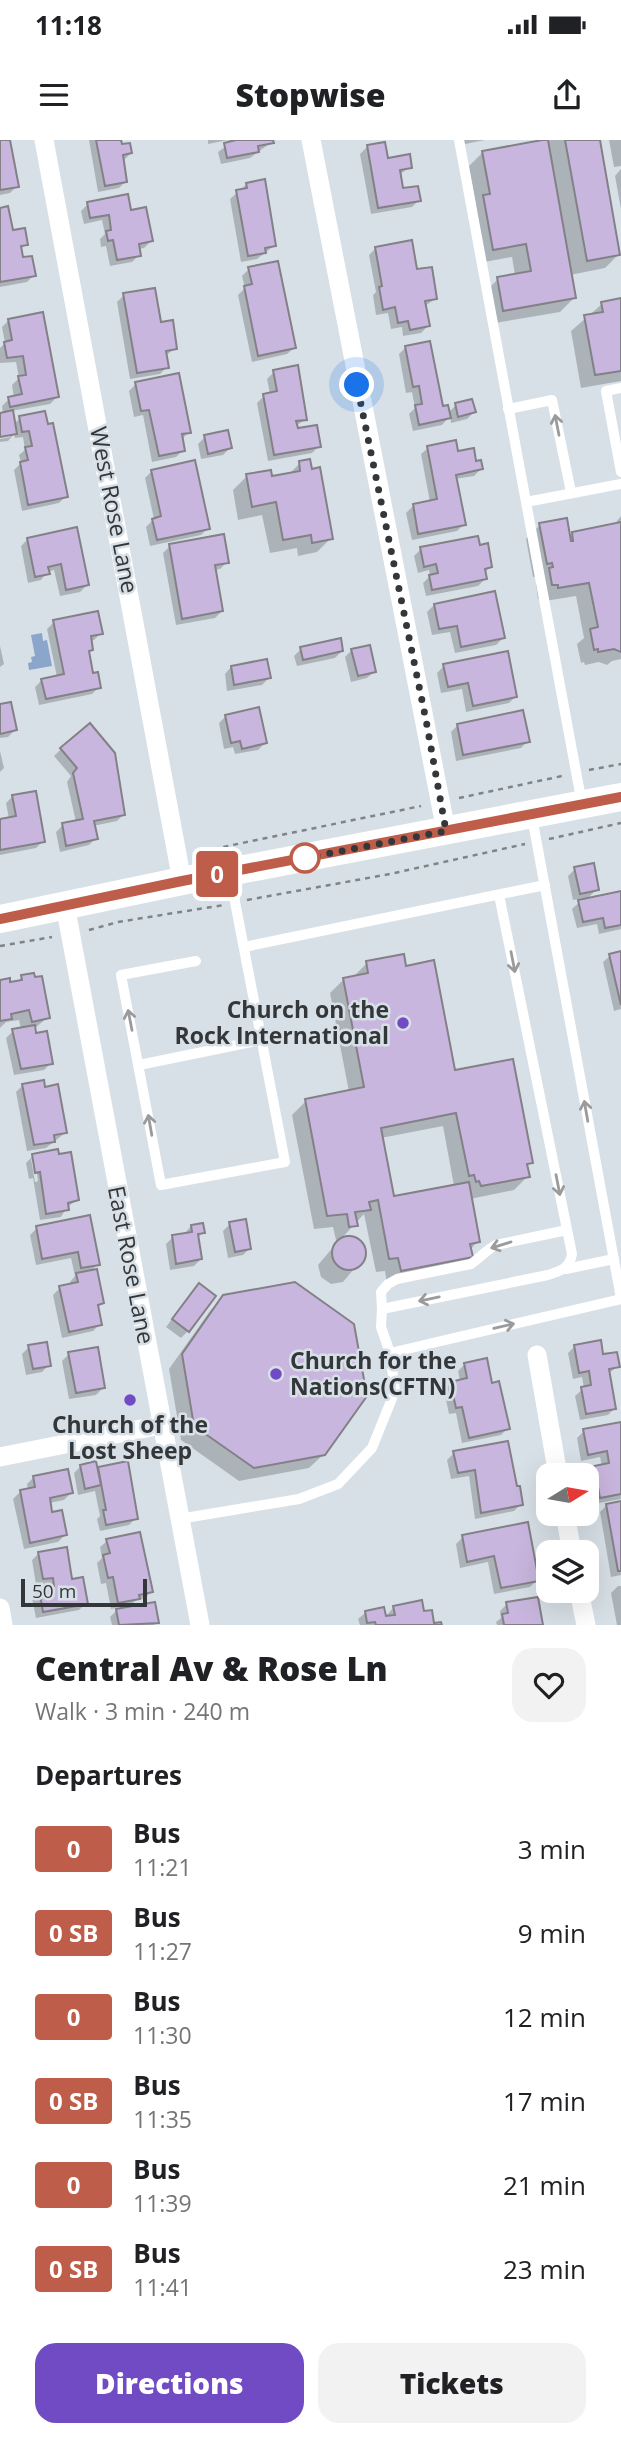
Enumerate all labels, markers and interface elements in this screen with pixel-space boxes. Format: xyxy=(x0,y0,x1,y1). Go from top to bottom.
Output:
text: 11:18 xyxy=(35,7,102,43)
text: Stopwise xyxy=(235,73,386,116)
icon: menu xyxy=(35,76,73,114)
icon: share xyxy=(548,76,586,114)
your location xyxy=(339,367,374,402)
one-way arrow xyxy=(550,414,564,437)
street label: West Rose Lane xyxy=(83,424,147,596)
unlabelled marker xyxy=(290,843,320,873)
line badge: 0 xyxy=(194,851,240,897)
text: 0 xyxy=(210,857,224,890)
one-way arrow xyxy=(507,950,520,973)
place label: Church on the Rock International xyxy=(174,993,389,1051)
one-way arrow xyxy=(123,1009,137,1032)
marker: Church on the Rock International xyxy=(395,1015,411,1031)
one-way arrow xyxy=(579,1100,593,1123)
one-way arrow xyxy=(143,1114,157,1137)
one-way arrow xyxy=(552,1173,565,1195)
street label: East Rose Lane xyxy=(101,1183,163,1347)
one-way arrow xyxy=(490,1239,512,1252)
one-way arrow xyxy=(418,1293,441,1307)
one-way arrow xyxy=(492,1319,515,1332)
place label: Church for the Nations(CFTN) xyxy=(290,1344,457,1402)
marker: Church for the Nations(CFTN) xyxy=(268,1366,284,1382)
marker: Church of the Lost Sheep xyxy=(122,1392,138,1408)
place label: Church of the Lost Sheep xyxy=(52,1408,208,1466)
north arrow xyxy=(536,1463,598,1526)
map controls xyxy=(536,1463,599,1603)
button: layers xyxy=(536,1540,599,1603)
scale bar xyxy=(21,1576,147,1608)
text: 50 m xyxy=(32,1578,76,1604)
text: Central Av & Rose Ln xyxy=(35,1646,388,1691)
button: heart xyxy=(512,1648,586,1722)
text: Walk · 3 min · 240 m xyxy=(35,1695,250,1727)
text: Departures xyxy=(35,1757,182,1793)
text: Bus xyxy=(133,1815,180,1851)
text: 3 min xyxy=(518,1831,586,1867)
text: 0 xyxy=(67,1832,80,1865)
text: 11:21 xyxy=(133,1851,192,1883)
text: Bus xyxy=(133,1899,181,1935)
text: 9 min xyxy=(518,1915,586,1951)
text: 0 SB xyxy=(49,1916,98,1949)
text: 11:27 xyxy=(133,1935,192,1967)
text: Bus xyxy=(133,1983,180,2019)
text: 12 min xyxy=(503,1999,586,2035)
text: 0 xyxy=(67,2000,80,2033)
text: 11:30 xyxy=(133,2019,192,2051)
text: Bus xyxy=(133,2067,181,2103)
text: 17 min xyxy=(503,2083,586,2119)
text: 0 SB xyxy=(49,2084,98,2117)
text: 11:35 xyxy=(133,2103,192,2135)
text: Bus xyxy=(133,2151,180,2187)
text: 21 min xyxy=(503,2167,586,2203)
text: 0 xyxy=(67,2168,80,2201)
text: 11:39 xyxy=(133,2187,192,2219)
text: Bus xyxy=(133,2235,181,2271)
text: 23 min xyxy=(503,2251,586,2287)
text: 0 SB xyxy=(49,2252,98,2285)
text: 11:41 xyxy=(133,2271,192,2303)
button: Directions xyxy=(35,2343,304,2423)
button: Tickets xyxy=(318,2343,586,2423)

